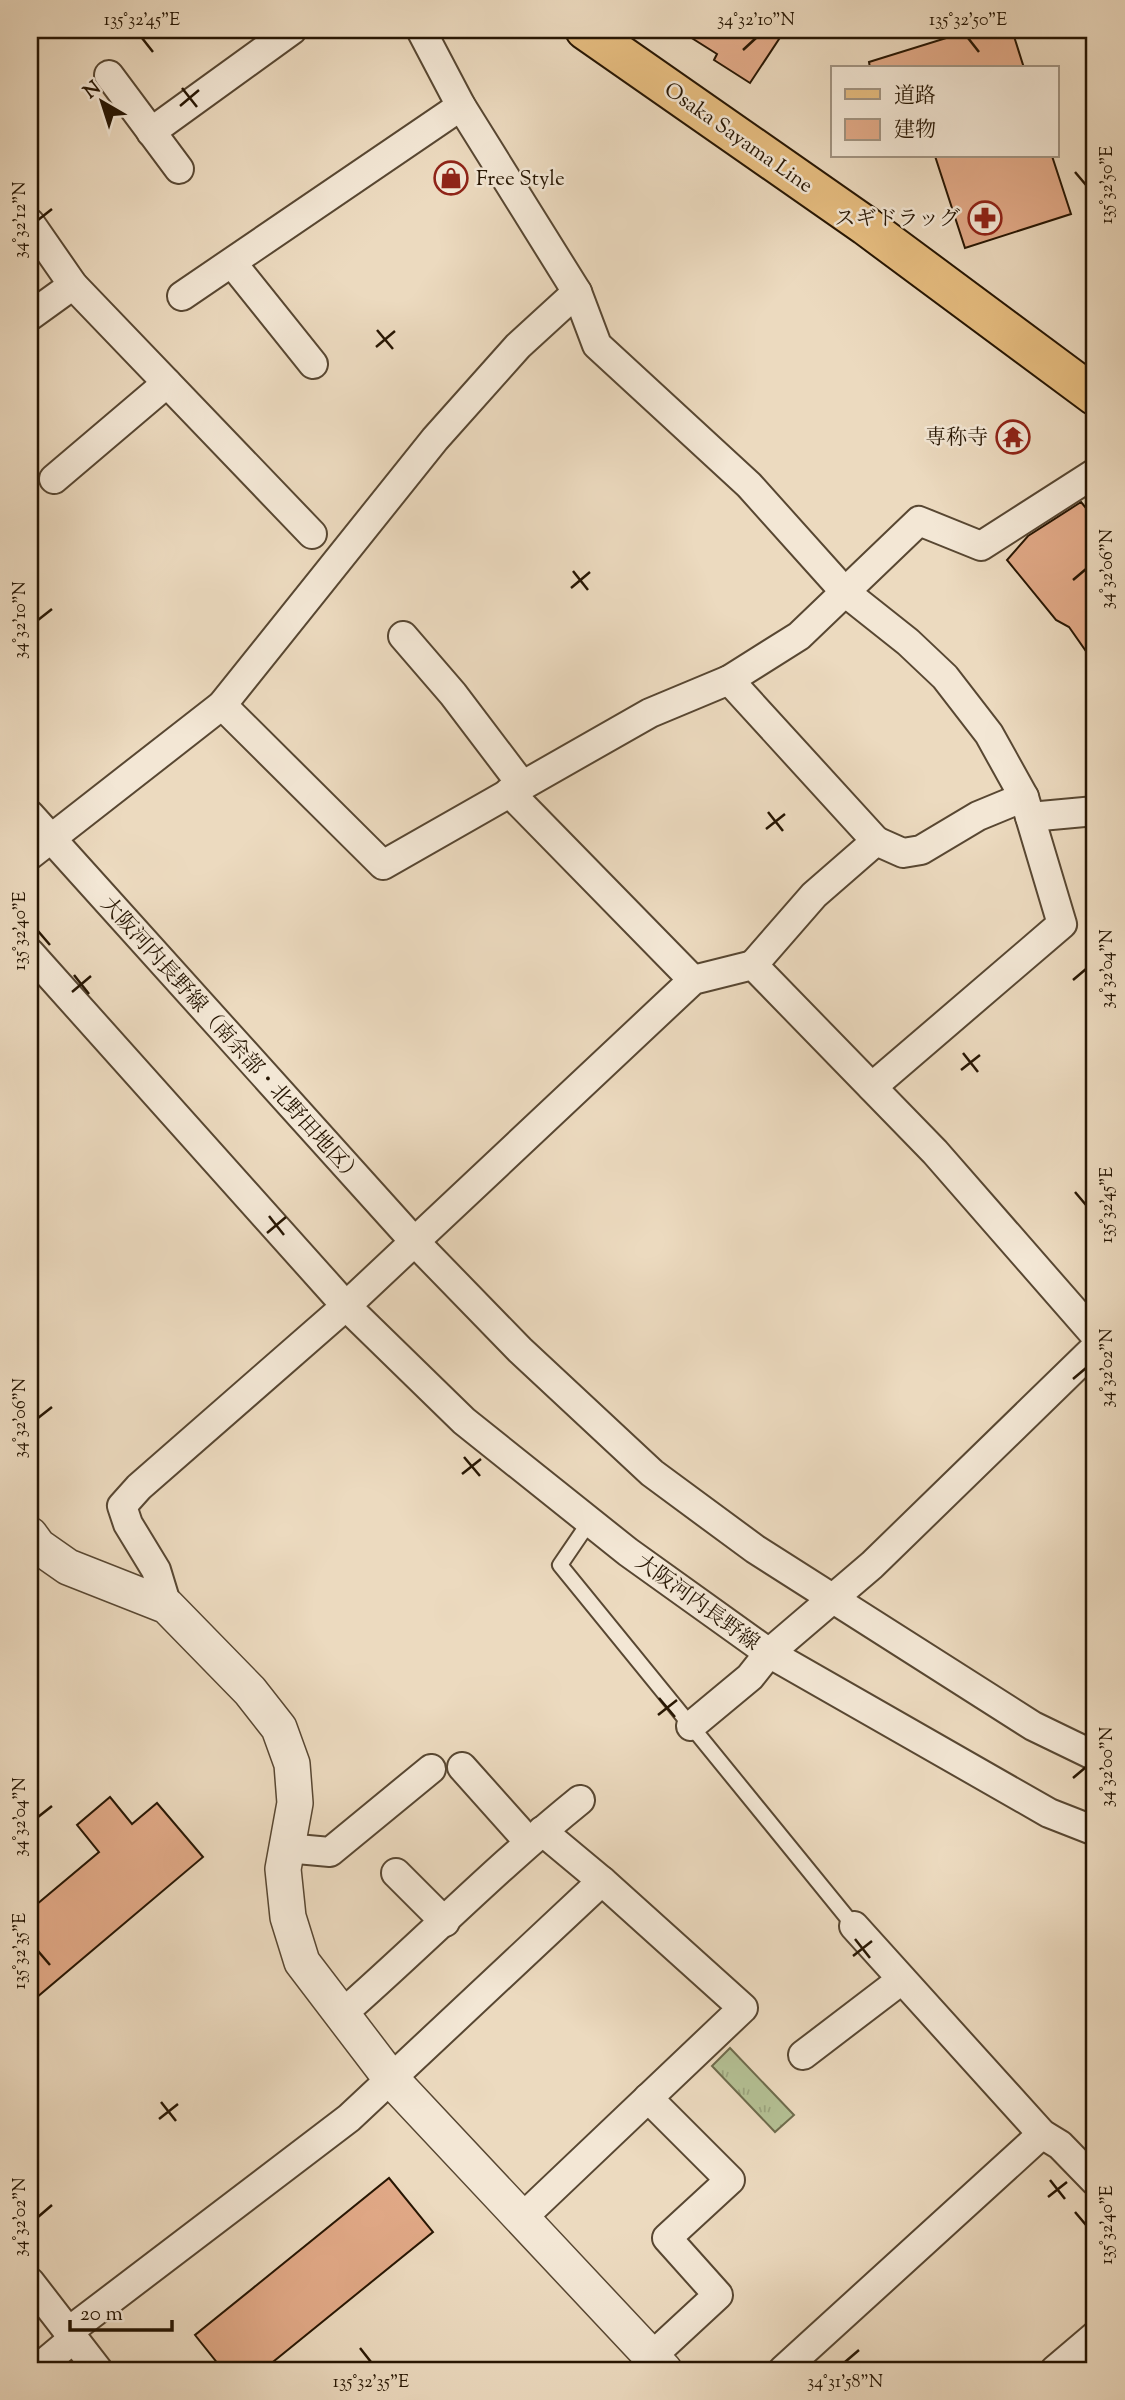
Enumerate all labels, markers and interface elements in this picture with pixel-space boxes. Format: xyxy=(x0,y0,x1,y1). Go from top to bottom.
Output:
text: 135°32'45"E xyxy=(104,8,180,34)
text: 34°32'10"N xyxy=(717,8,795,34)
text: 135°32'50"E xyxy=(929,8,1007,34)
north arrow xyxy=(66,66,136,136)
legend xyxy=(831,66,1058,158)
text: N xyxy=(78,75,107,106)
street label: Osaka Sayama Line xyxy=(657,76,818,201)
text: 道路 xyxy=(894,82,936,112)
text: 建物 xyxy=(894,116,936,146)
text: 135°32'50"E xyxy=(1095,146,1121,224)
shop icon: Free Style xyxy=(432,159,470,197)
place label: Free Style xyxy=(476,165,565,195)
text: 34°32'12"N xyxy=(8,181,34,259)
pharmacy icon: スギドラッグ xyxy=(966,199,1004,237)
place label: スギドラッグ xyxy=(834,205,960,235)
temple icon: 専称寺 xyxy=(994,418,1032,456)
place label: 専称寺 xyxy=(925,424,988,454)
text: 34°32'06"N xyxy=(1095,529,1121,609)
text: 34°32'10"N xyxy=(8,581,34,659)
text: 135°32'40"E xyxy=(8,891,34,971)
street label: 大阪河内長野線（南余部・北野田地区） xyxy=(93,891,368,1192)
text: 34°32'04"N xyxy=(1095,929,1121,1009)
text: 135°32'45"E xyxy=(1095,1167,1121,1243)
text: 34°32'02"N xyxy=(1095,1328,1121,1408)
text: 34°32'06"N xyxy=(8,1378,34,1458)
street label: 大阪河内長野線 xyxy=(629,1548,765,1659)
text: 34°32'00"N xyxy=(1095,1727,1121,1807)
text: 34°32'04"N xyxy=(8,1777,34,1857)
text: 135°32'35"E xyxy=(8,1913,34,1989)
text: 34°32'02"N xyxy=(8,2177,34,2257)
text: 135°32'40"E xyxy=(1095,2185,1121,2265)
scale bar xyxy=(70,2288,172,2332)
text: 20 m xyxy=(80,2300,123,2330)
text: 135°32'35"E xyxy=(333,2370,409,2396)
text: 34°31'58"N xyxy=(807,2370,883,2396)

